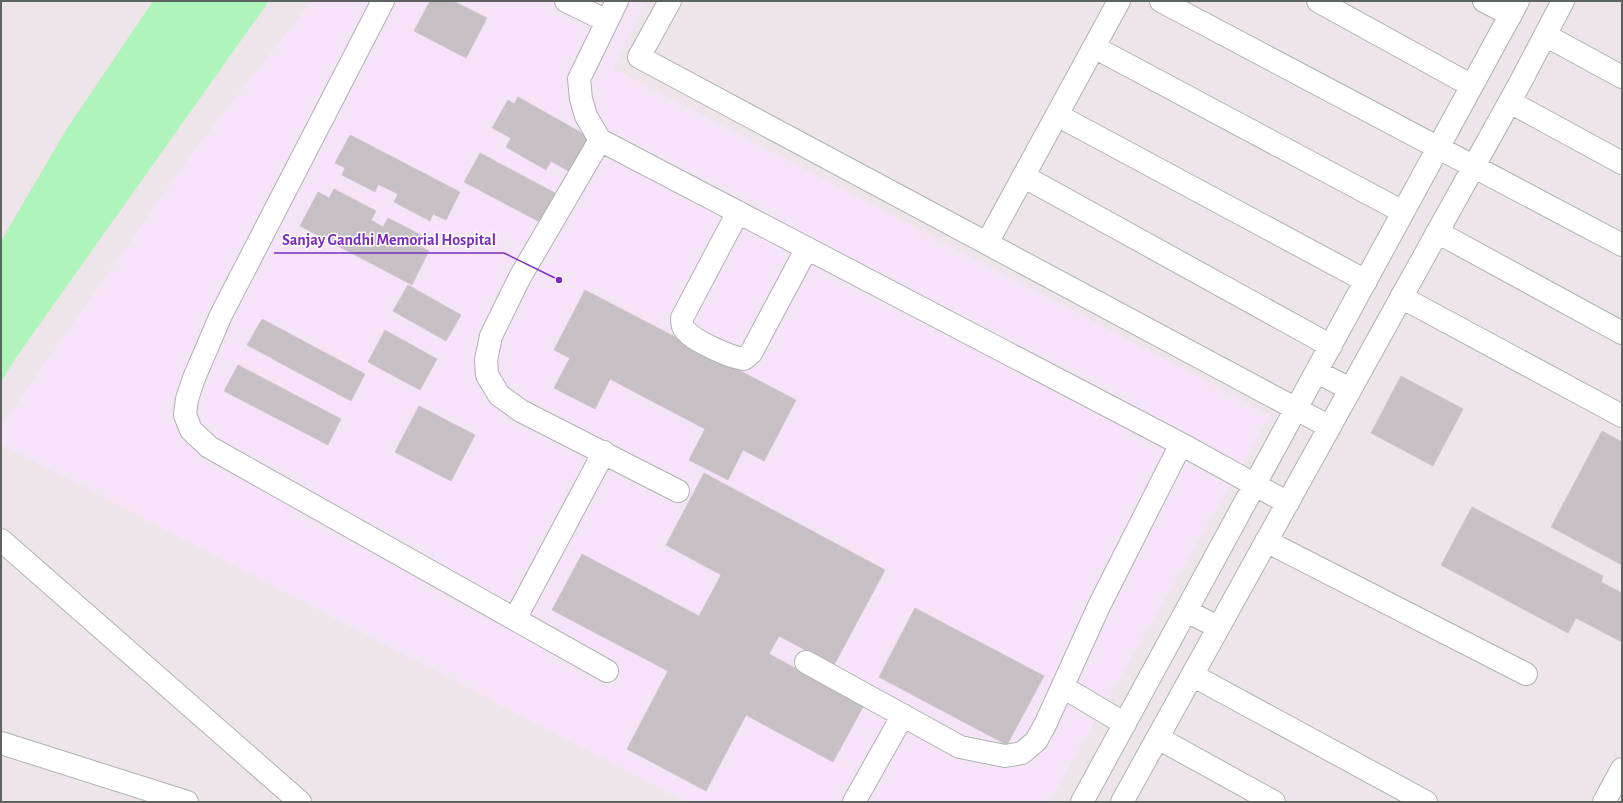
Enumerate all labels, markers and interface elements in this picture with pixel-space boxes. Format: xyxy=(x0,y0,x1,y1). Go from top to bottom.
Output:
callout: Sanjay Gandhi Memorial Hospital xyxy=(274,225,504,253)
text: Sanjay Gandhi Memorial Hospital xyxy=(282,232,496,249)

